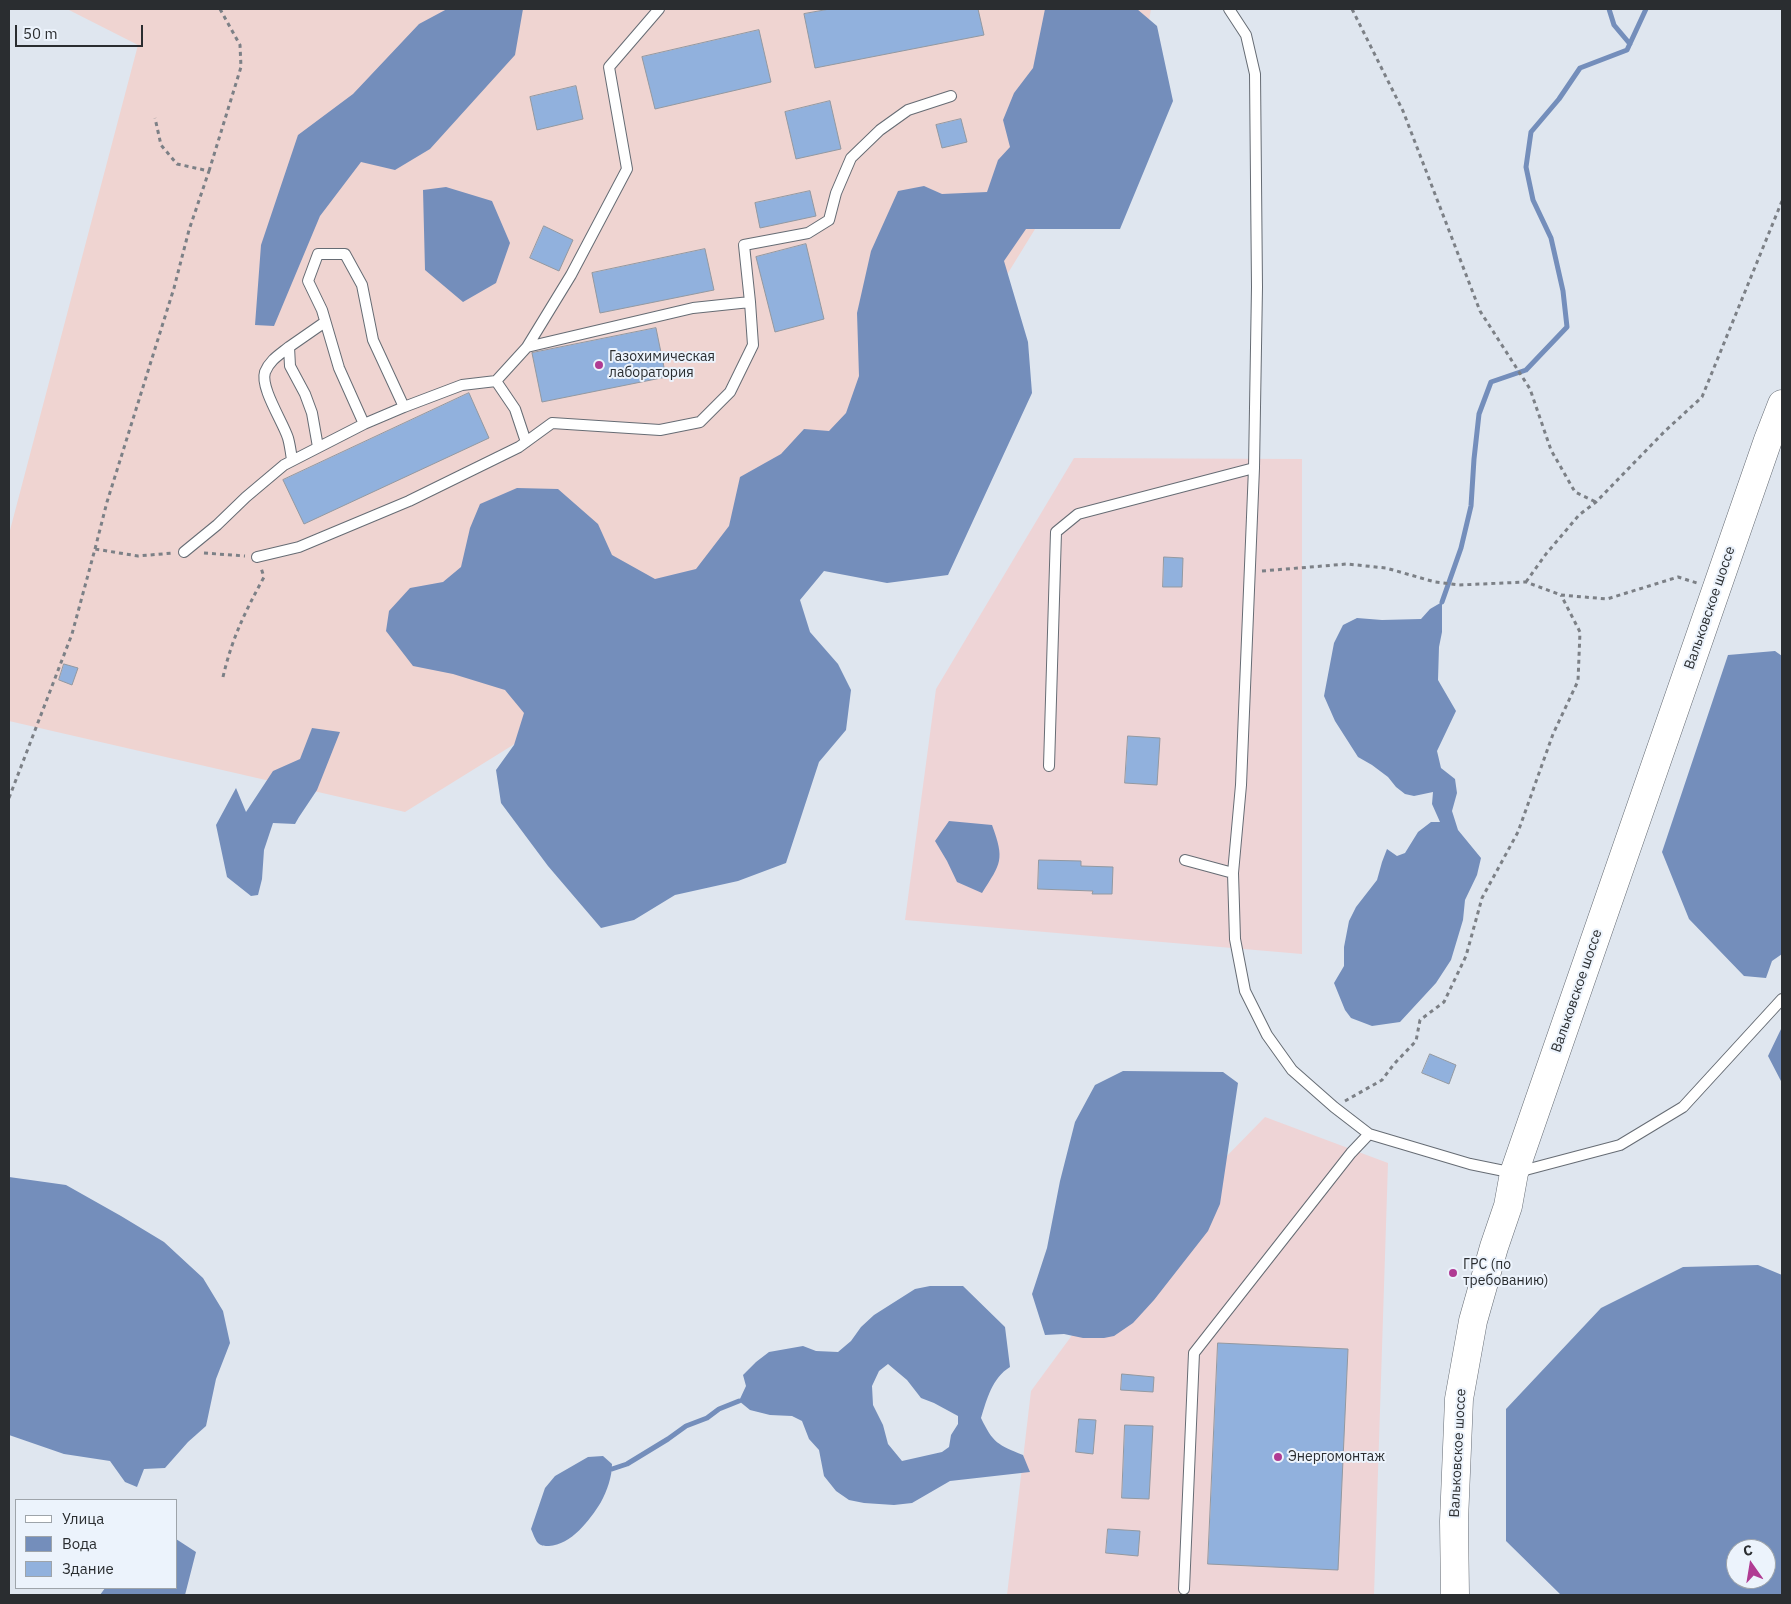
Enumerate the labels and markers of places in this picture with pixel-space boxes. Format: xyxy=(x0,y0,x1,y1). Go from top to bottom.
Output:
place label: Газохимическая лаборатория xyxy=(609,349,715,382)
marker: Газохимическая лаборатория xyxy=(593,359,605,371)
place label: ГРС (по требованию) xyxy=(1463,1257,1549,1290)
marker: ГРС (по требованию) xyxy=(1447,1267,1459,1279)
place label: Энергомонтаж xyxy=(1288,1449,1385,1465)
marker: Энергомонтаж xyxy=(1272,1451,1284,1463)

